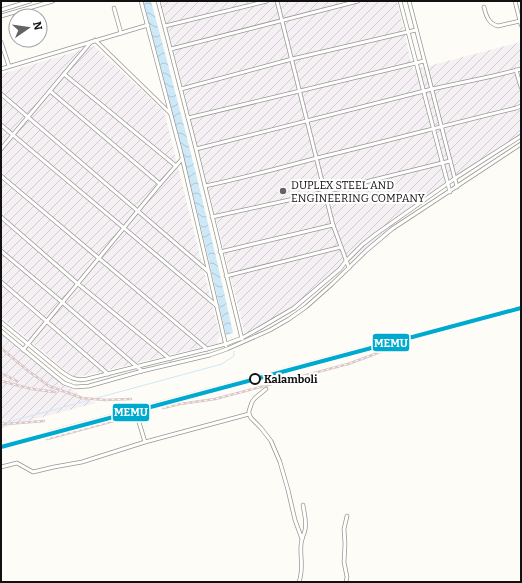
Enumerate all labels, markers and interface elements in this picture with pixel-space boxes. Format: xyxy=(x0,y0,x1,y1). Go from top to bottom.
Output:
north arrow xyxy=(8,8,48,48)
text: N xyxy=(30,20,45,32)
place label: DUPLEX STEEL AND ENGINEERING COMPANY xyxy=(291,179,426,205)
marker: DUPLEX STEEL AND ENGINEERING COMPANY xyxy=(278,186,288,196)
line badge: MEMU xyxy=(372,333,410,352)
text: MEMU xyxy=(374,337,408,350)
marker: Kalamboli xyxy=(249,373,261,385)
place label: Kalamboli xyxy=(264,373,318,386)
line badge: MEMU xyxy=(112,403,150,422)
text: MEMU xyxy=(114,406,148,419)

